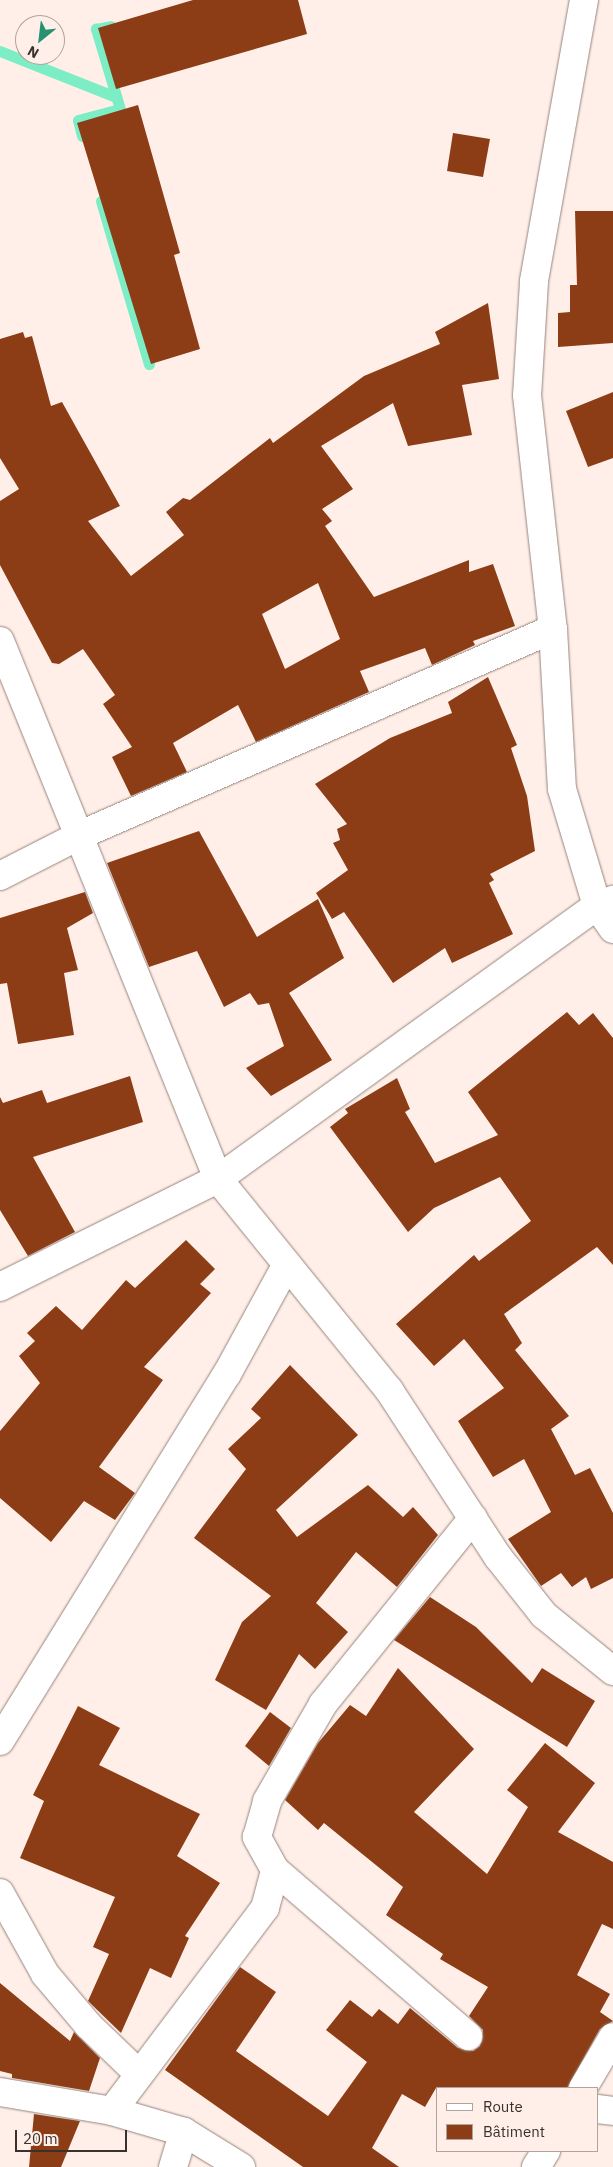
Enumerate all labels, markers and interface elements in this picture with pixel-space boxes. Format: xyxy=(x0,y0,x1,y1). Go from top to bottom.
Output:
north arrow xyxy=(15,15,65,65)
text: N xyxy=(24,42,42,63)
legend xyxy=(436,2087,598,2152)
text: Route xyxy=(483,2097,523,2116)
scale bar xyxy=(18,2120,130,2152)
text: Bâtiment xyxy=(483,2122,545,2141)
text: 20 m xyxy=(23,2129,58,2148)

